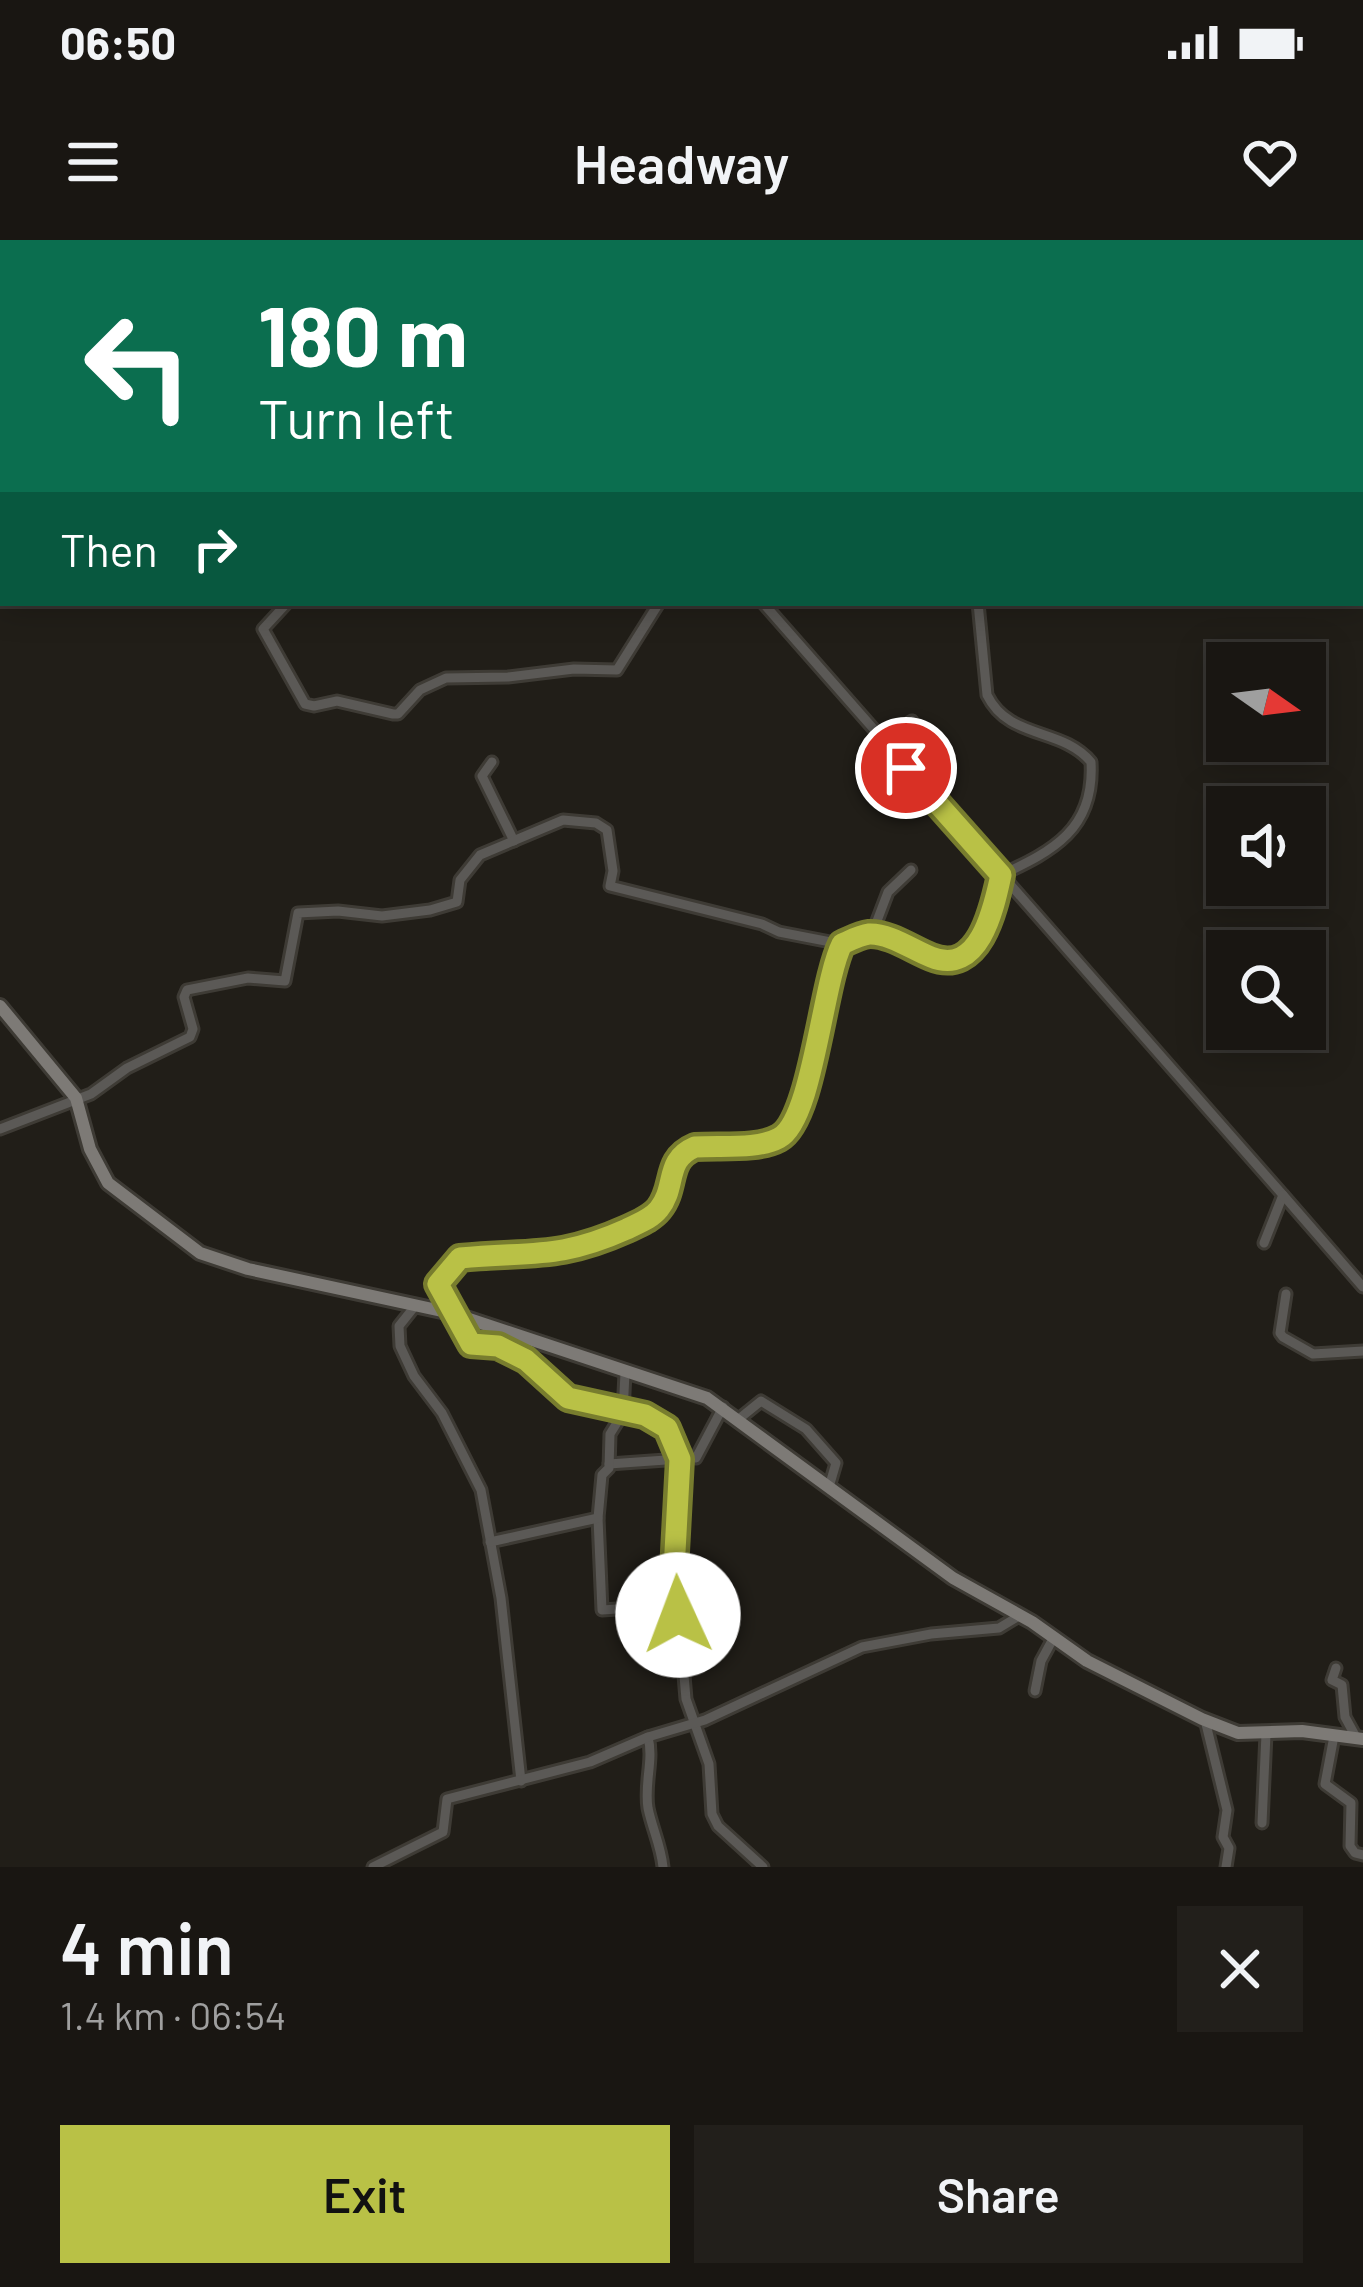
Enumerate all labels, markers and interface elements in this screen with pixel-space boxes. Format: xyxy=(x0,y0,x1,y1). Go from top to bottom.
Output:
text: 06:50 xyxy=(60,15,176,69)
icon: menu xyxy=(60,129,126,195)
icon: heart xyxy=(1237,129,1303,195)
text: Headway xyxy=(574,130,789,195)
text: 180 m xyxy=(258,283,468,384)
icon: left xyxy=(60,288,216,444)
text: Turn left xyxy=(258,385,455,450)
icon: right xyxy=(182,516,248,582)
text: Then xyxy=(60,522,158,576)
north arrow xyxy=(1206,642,1326,762)
map controls xyxy=(1206,642,1326,1050)
pin xyxy=(855,717,957,819)
icon: arrive xyxy=(873,735,939,801)
button: sound xyxy=(1206,786,1326,906)
button: search xyxy=(1206,930,1326,1050)
position arrow xyxy=(615,1552,741,1678)
text: 4 min xyxy=(60,1903,234,1989)
button: close xyxy=(1177,1906,1303,2032)
text: 1.4 km · 06:54 xyxy=(60,1991,286,2038)
button: Exit xyxy=(60,2125,670,2263)
button: Share xyxy=(694,2125,1303,2263)

